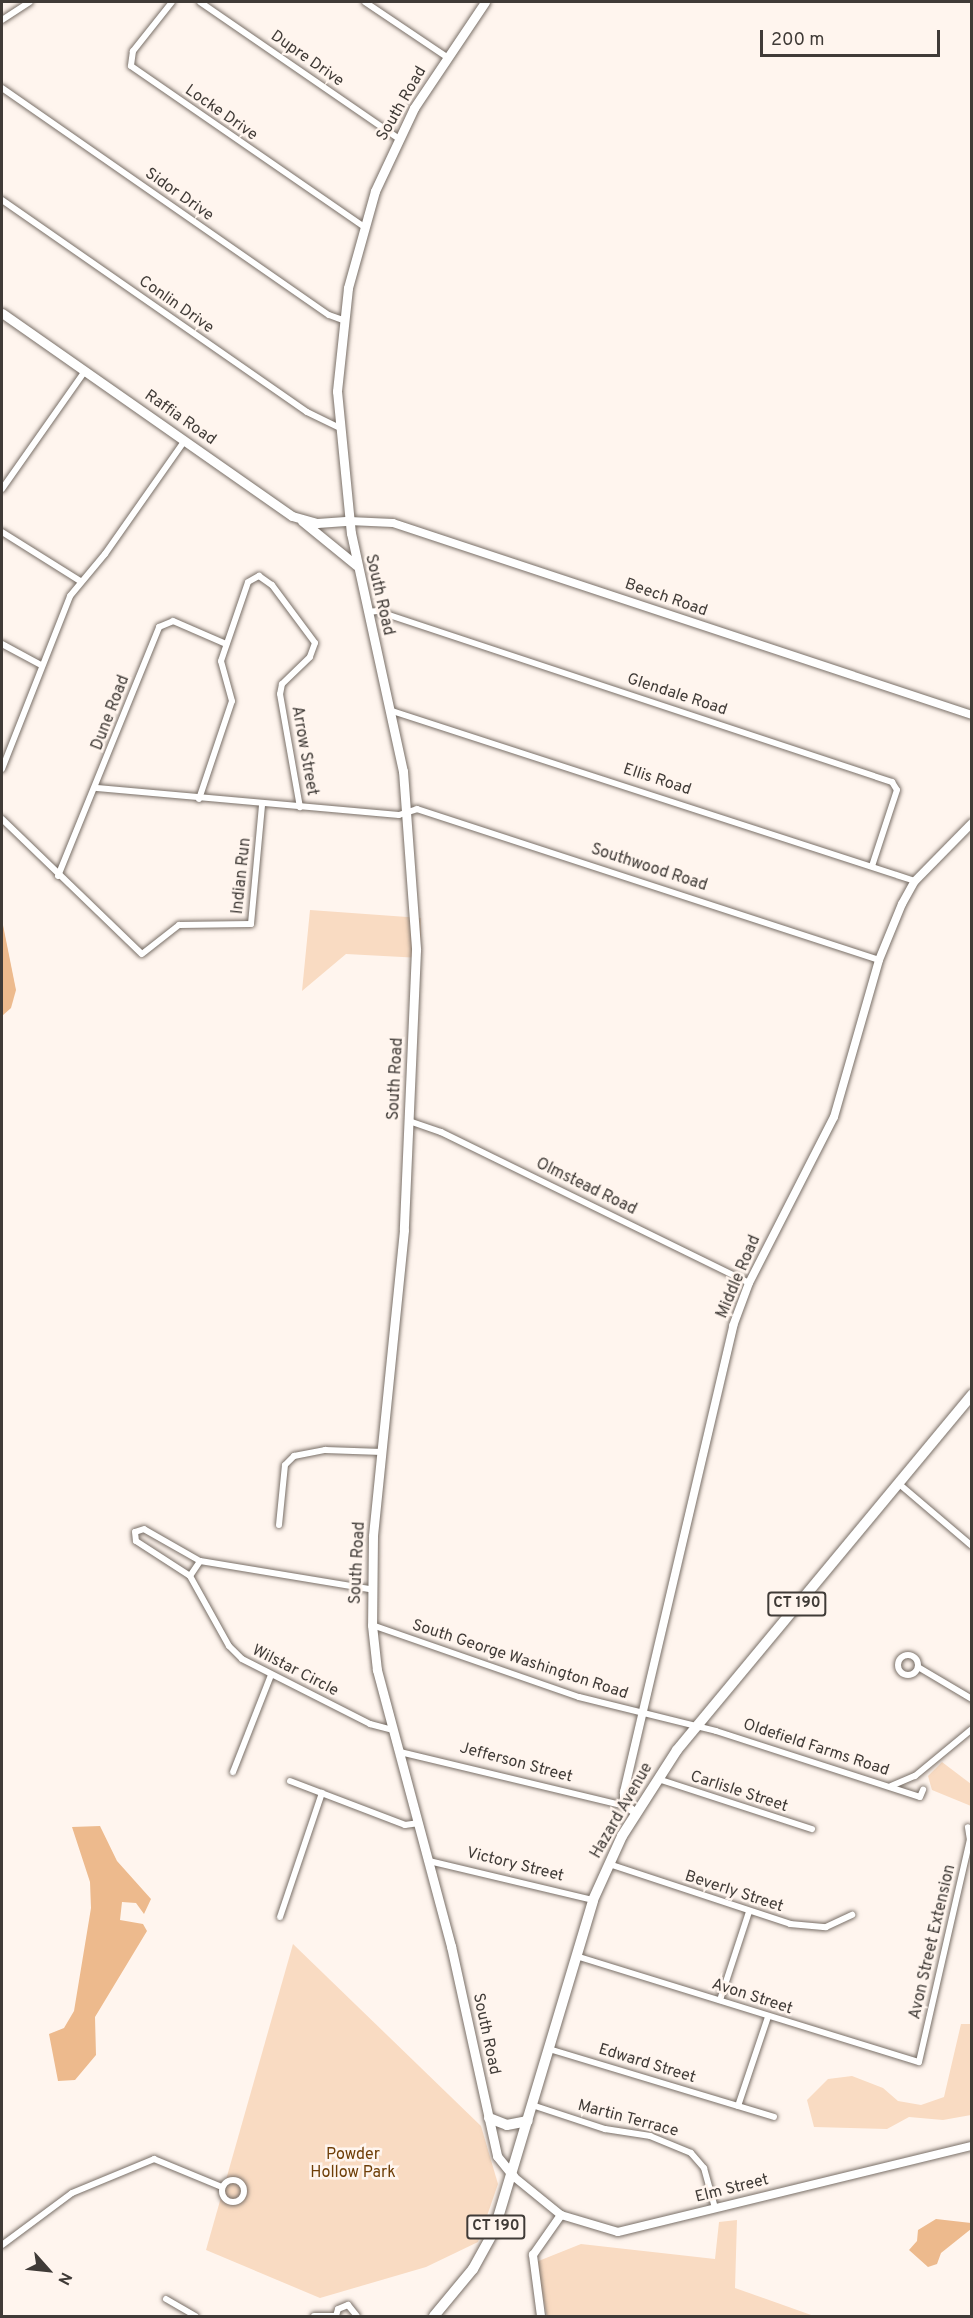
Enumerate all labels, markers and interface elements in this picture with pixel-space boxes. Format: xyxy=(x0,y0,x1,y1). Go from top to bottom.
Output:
scale bar xyxy=(763,18,943,56)
street label: Dupre Drive xyxy=(267,27,347,91)
text: 200 m xyxy=(771,29,824,52)
street label: South Road xyxy=(373,63,431,145)
street label: Locke Drive xyxy=(181,81,261,145)
street label: Sidor Drive xyxy=(141,164,217,226)
street label: Conlin Drive xyxy=(135,272,217,338)
street label: Raffia Road xyxy=(141,386,219,450)
street label: South Road xyxy=(360,553,398,637)
street label: Beech Road xyxy=(622,575,710,621)
street label: Glendale Road xyxy=(624,670,730,720)
street label: Dune Road xyxy=(88,673,134,753)
street label: Arrow Street xyxy=(287,705,321,797)
street label: Ellis Road xyxy=(621,760,693,800)
street label: Indian Run xyxy=(228,837,256,915)
street label: Southwood Road xyxy=(588,840,710,896)
street label: South Road xyxy=(384,1037,408,1121)
street label: Olmstead Road xyxy=(533,1154,639,1220)
street label: Middle Road xyxy=(713,1233,765,1321)
street label: South Road xyxy=(346,1521,370,1605)
road number: CT 190 xyxy=(767,1592,827,1616)
street label: South George Washington Road xyxy=(409,1616,631,1704)
street label: Wilstar Circle xyxy=(249,1641,341,1701)
street label: Oldefield Farms Road xyxy=(741,1715,891,1781)
street label: Jefferson Street xyxy=(458,1739,574,1787)
street label: Hazard Avenue xyxy=(587,1759,657,1863)
street label: Carlisle Street xyxy=(688,1767,790,1817)
street label: Victory Street xyxy=(464,1844,566,1886)
street label: Avon Street Extension xyxy=(906,1863,960,2021)
street label: Beverly Street xyxy=(682,1867,786,1917)
street label: Avon Street xyxy=(709,1975,795,2019)
street label: South Road xyxy=(468,1992,504,2076)
street label: Edward Street xyxy=(596,2040,698,2088)
street label: Martin Terrace xyxy=(575,2096,681,2142)
park label: Powder Hollow Park xyxy=(310,2145,396,2183)
street label: Elm Street xyxy=(693,2171,771,2207)
road number: CT 190 xyxy=(466,2215,526,2239)
north arrow xyxy=(18,2240,78,2300)
text: N xyxy=(53,2269,76,2288)

